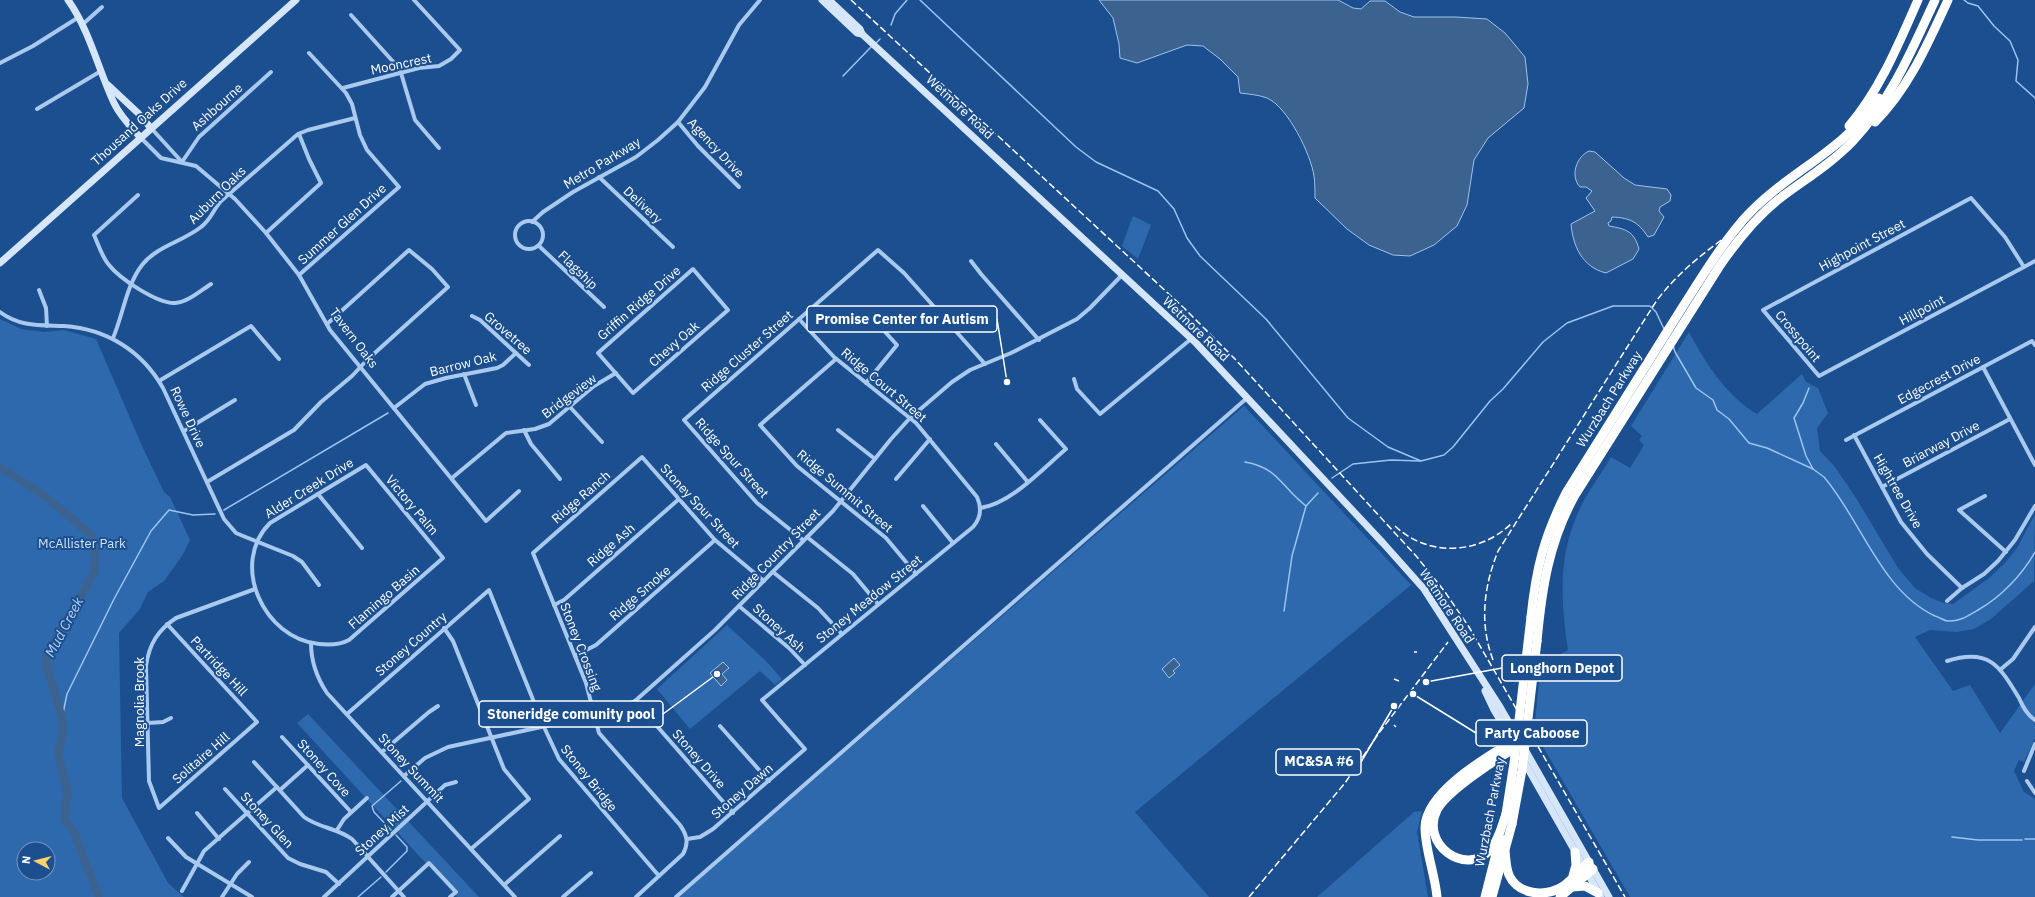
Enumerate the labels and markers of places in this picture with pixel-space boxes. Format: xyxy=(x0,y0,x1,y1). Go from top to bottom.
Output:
callout: Promise Center for Autism xyxy=(807,306,997,332)
callout: Longhorn Depot xyxy=(1502,655,1622,681)
callout: Stoneridge comunity pool xyxy=(479,701,663,727)
callout: Party Caboose xyxy=(1476,720,1587,746)
callout: MC&SA #6 xyxy=(1276,749,1361,775)

